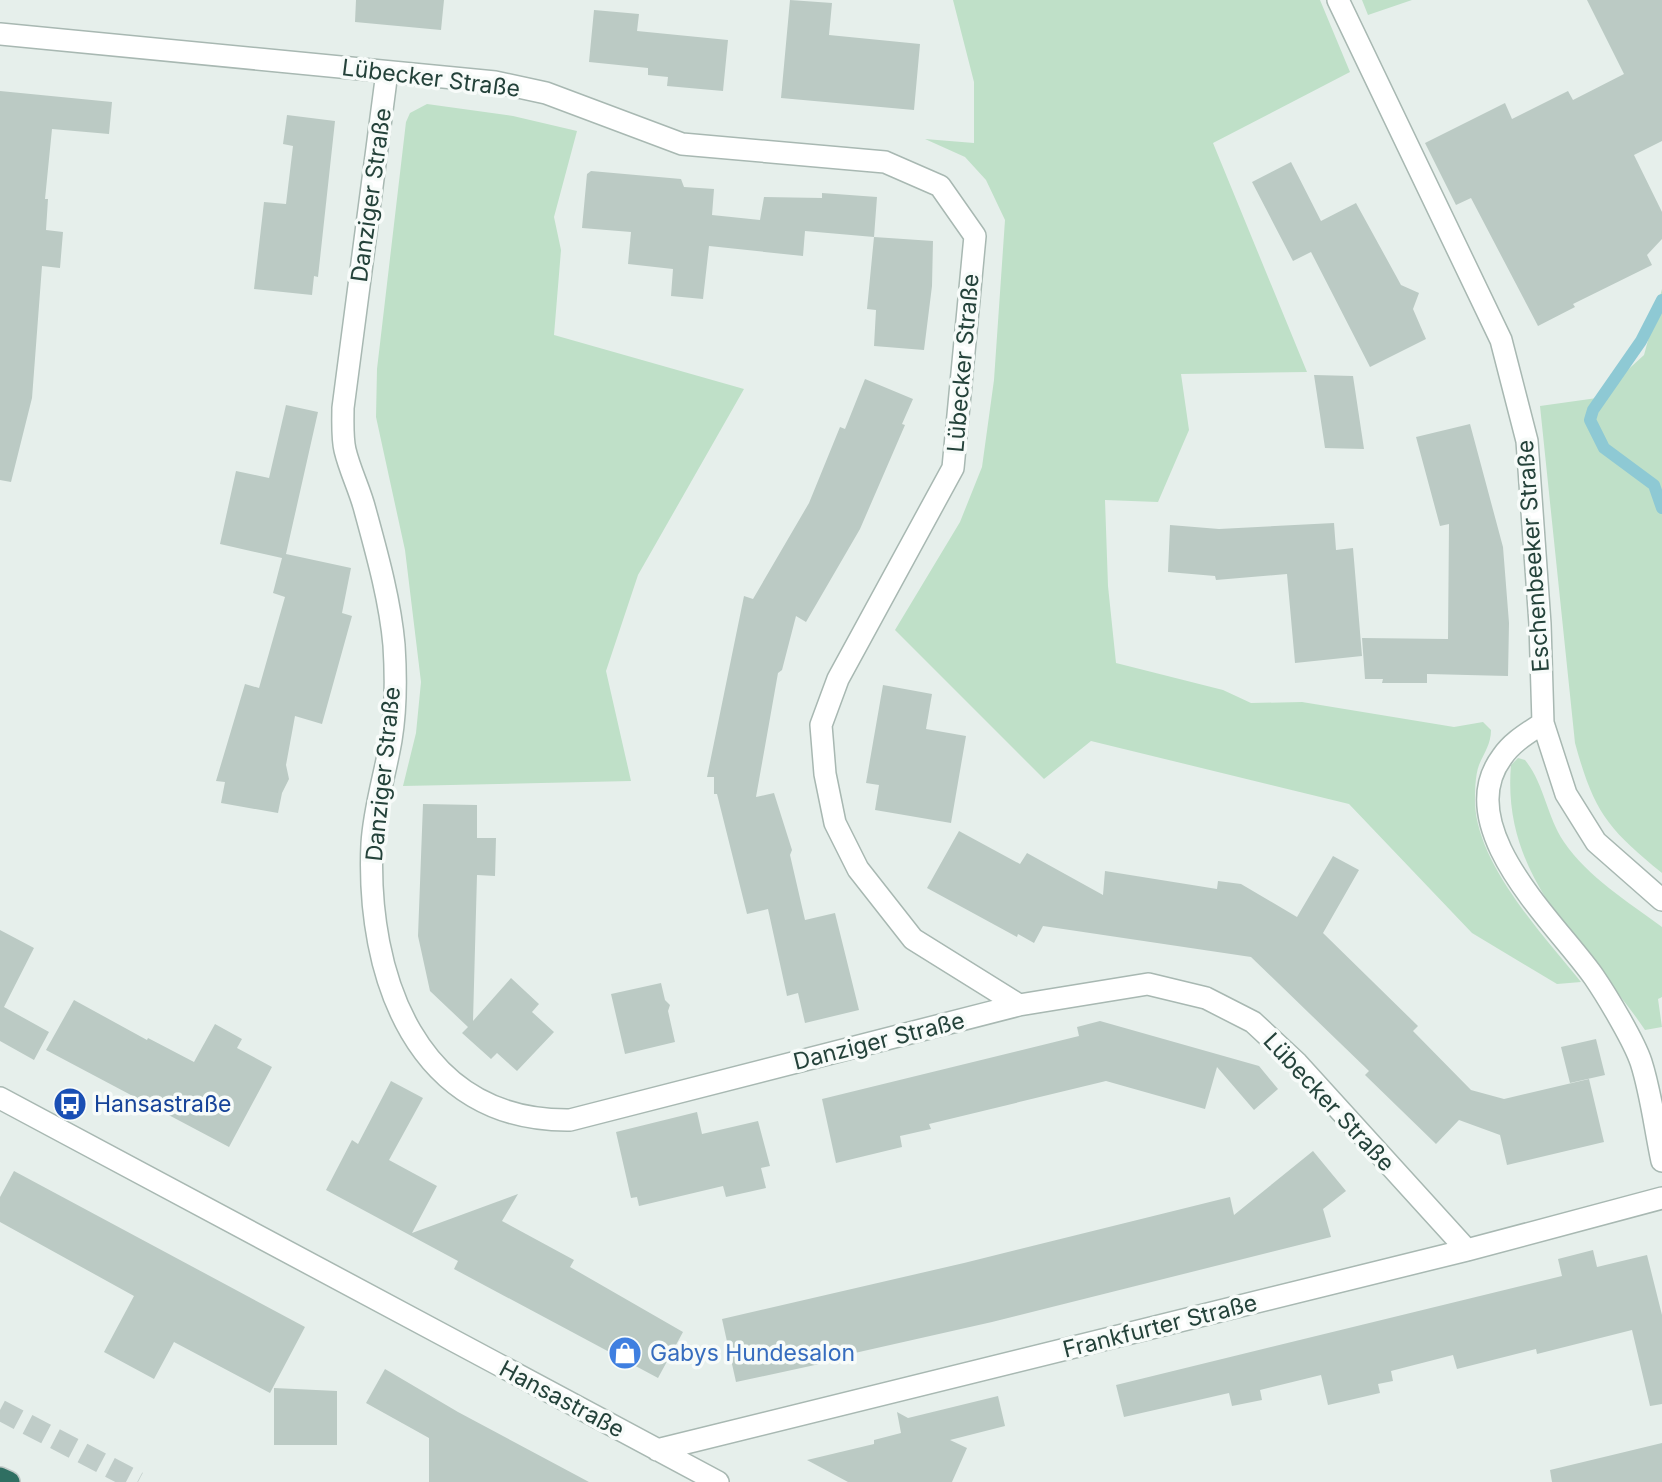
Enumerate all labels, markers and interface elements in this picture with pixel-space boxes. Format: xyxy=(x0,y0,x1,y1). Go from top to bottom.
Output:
street label: Lübecker Straße xyxy=(340,53,522,103)
street label: Danziger Straße xyxy=(345,106,397,284)
street label: Lübecker Straße xyxy=(941,272,985,454)
street label: Eschenbeeker Straße xyxy=(1511,439,1555,673)
street label: Danziger Straße xyxy=(360,685,406,863)
street label: Danziger Straße xyxy=(790,1006,968,1076)
street label: Lübecker Straße xyxy=(1258,1027,1400,1177)
bus stop icon: Hansastraße xyxy=(51,1085,89,1123)
place label: Hansastraße xyxy=(94,1090,231,1118)
street label: Frankfurter Straße xyxy=(1060,1288,1260,1364)
shop icon: Gabys Hundesalon xyxy=(606,1334,644,1372)
place label: Gabys Hundesalon xyxy=(650,1339,855,1367)
street label: Hansastraße xyxy=(495,1354,629,1444)

